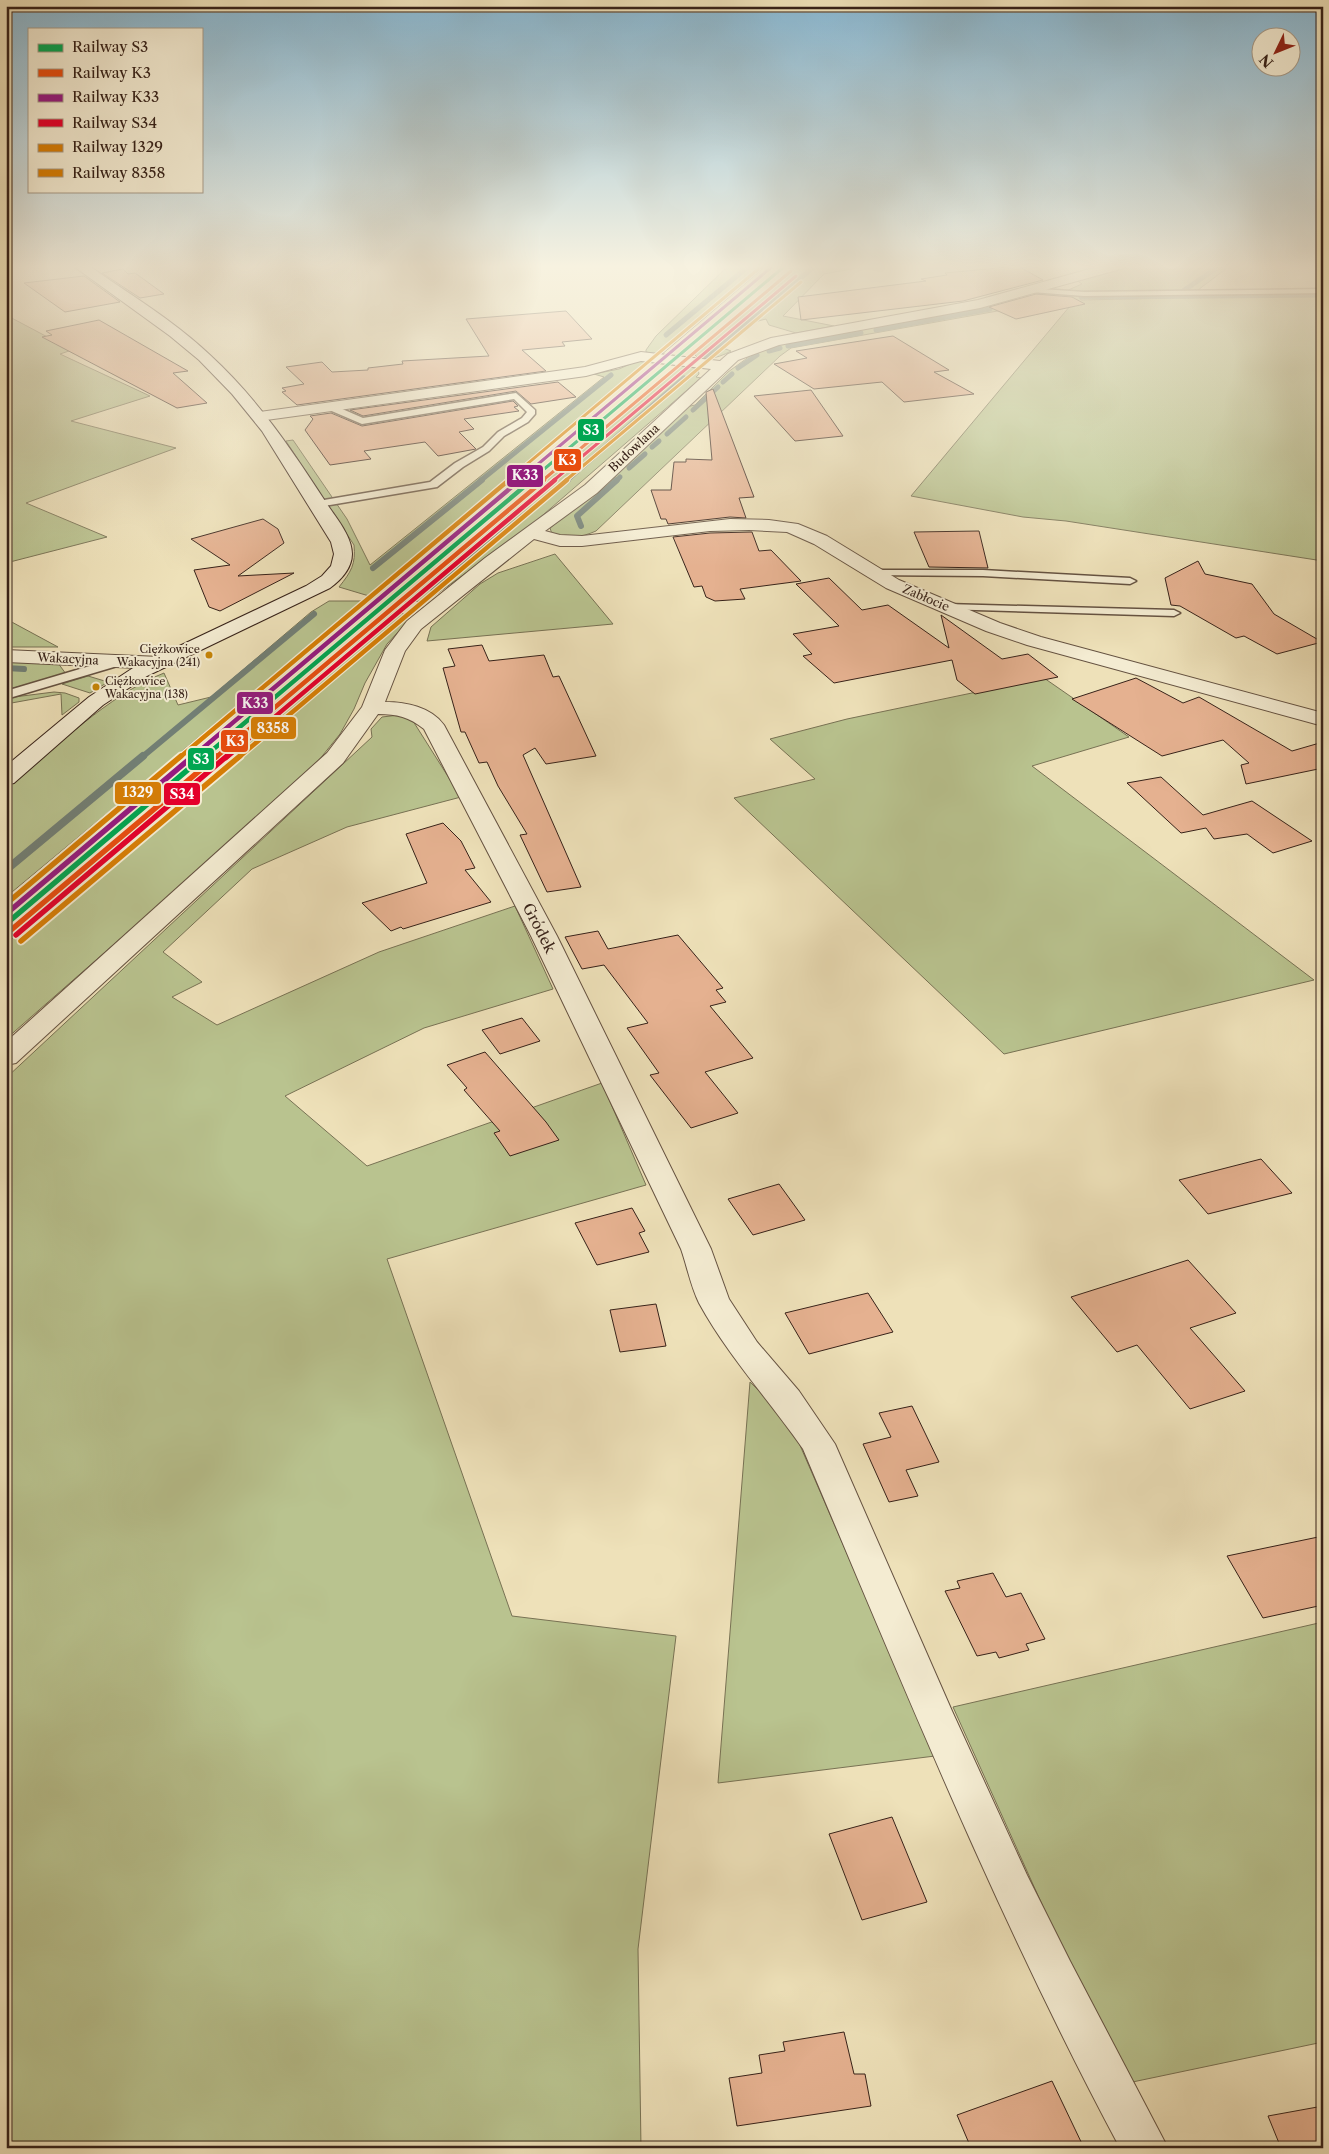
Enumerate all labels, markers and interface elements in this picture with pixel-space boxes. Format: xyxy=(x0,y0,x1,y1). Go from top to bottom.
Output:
legend xyxy=(28,28,202,192)
north arrow xyxy=(1252,28,1302,78)
text: Railway S3 xyxy=(72,37,148,56)
text: N xyxy=(1256,50,1277,71)
text: Railway K3 xyxy=(72,63,151,82)
text: Railway K33 xyxy=(72,87,159,106)
text: Railway S34 xyxy=(72,113,157,132)
text: Railway 1329 xyxy=(72,137,163,156)
text: Railway 8358 xyxy=(72,163,165,182)
line badge: S3 xyxy=(577,418,605,442)
street label: Budowlana xyxy=(605,420,663,475)
text: S3 xyxy=(583,421,600,439)
line badge: K3 xyxy=(553,448,582,472)
text: K3 xyxy=(557,451,577,469)
line badge: K33 xyxy=(506,464,544,488)
text: K33 xyxy=(512,466,539,484)
street label: Zabłocie xyxy=(901,581,952,614)
place label: Ciężkowice Wakacyjna (241) xyxy=(116,642,200,669)
street label: Wakacyjna xyxy=(36,649,100,668)
marker: Ciężkowice Wakacyjna (241) xyxy=(204,650,214,660)
place label: Ciężkowice Wakacyjna (138) xyxy=(104,674,188,701)
marker: Ciężkowice Wakacyjna (138) xyxy=(91,682,101,692)
line badge: K33 xyxy=(236,691,274,715)
text: K33 xyxy=(242,694,269,712)
line badge: 8358 xyxy=(250,716,297,740)
text: 8358 xyxy=(257,719,289,737)
line badge: K3 xyxy=(220,729,249,753)
text: K3 xyxy=(225,732,245,750)
line badge: S3 xyxy=(187,747,215,771)
text: S3 xyxy=(193,750,210,768)
line badge: 1329 xyxy=(114,781,162,805)
line badge: S34 xyxy=(163,782,201,806)
text: 1329 xyxy=(123,783,153,801)
text: S34 xyxy=(169,785,195,803)
street label: Gródek xyxy=(519,900,561,957)

